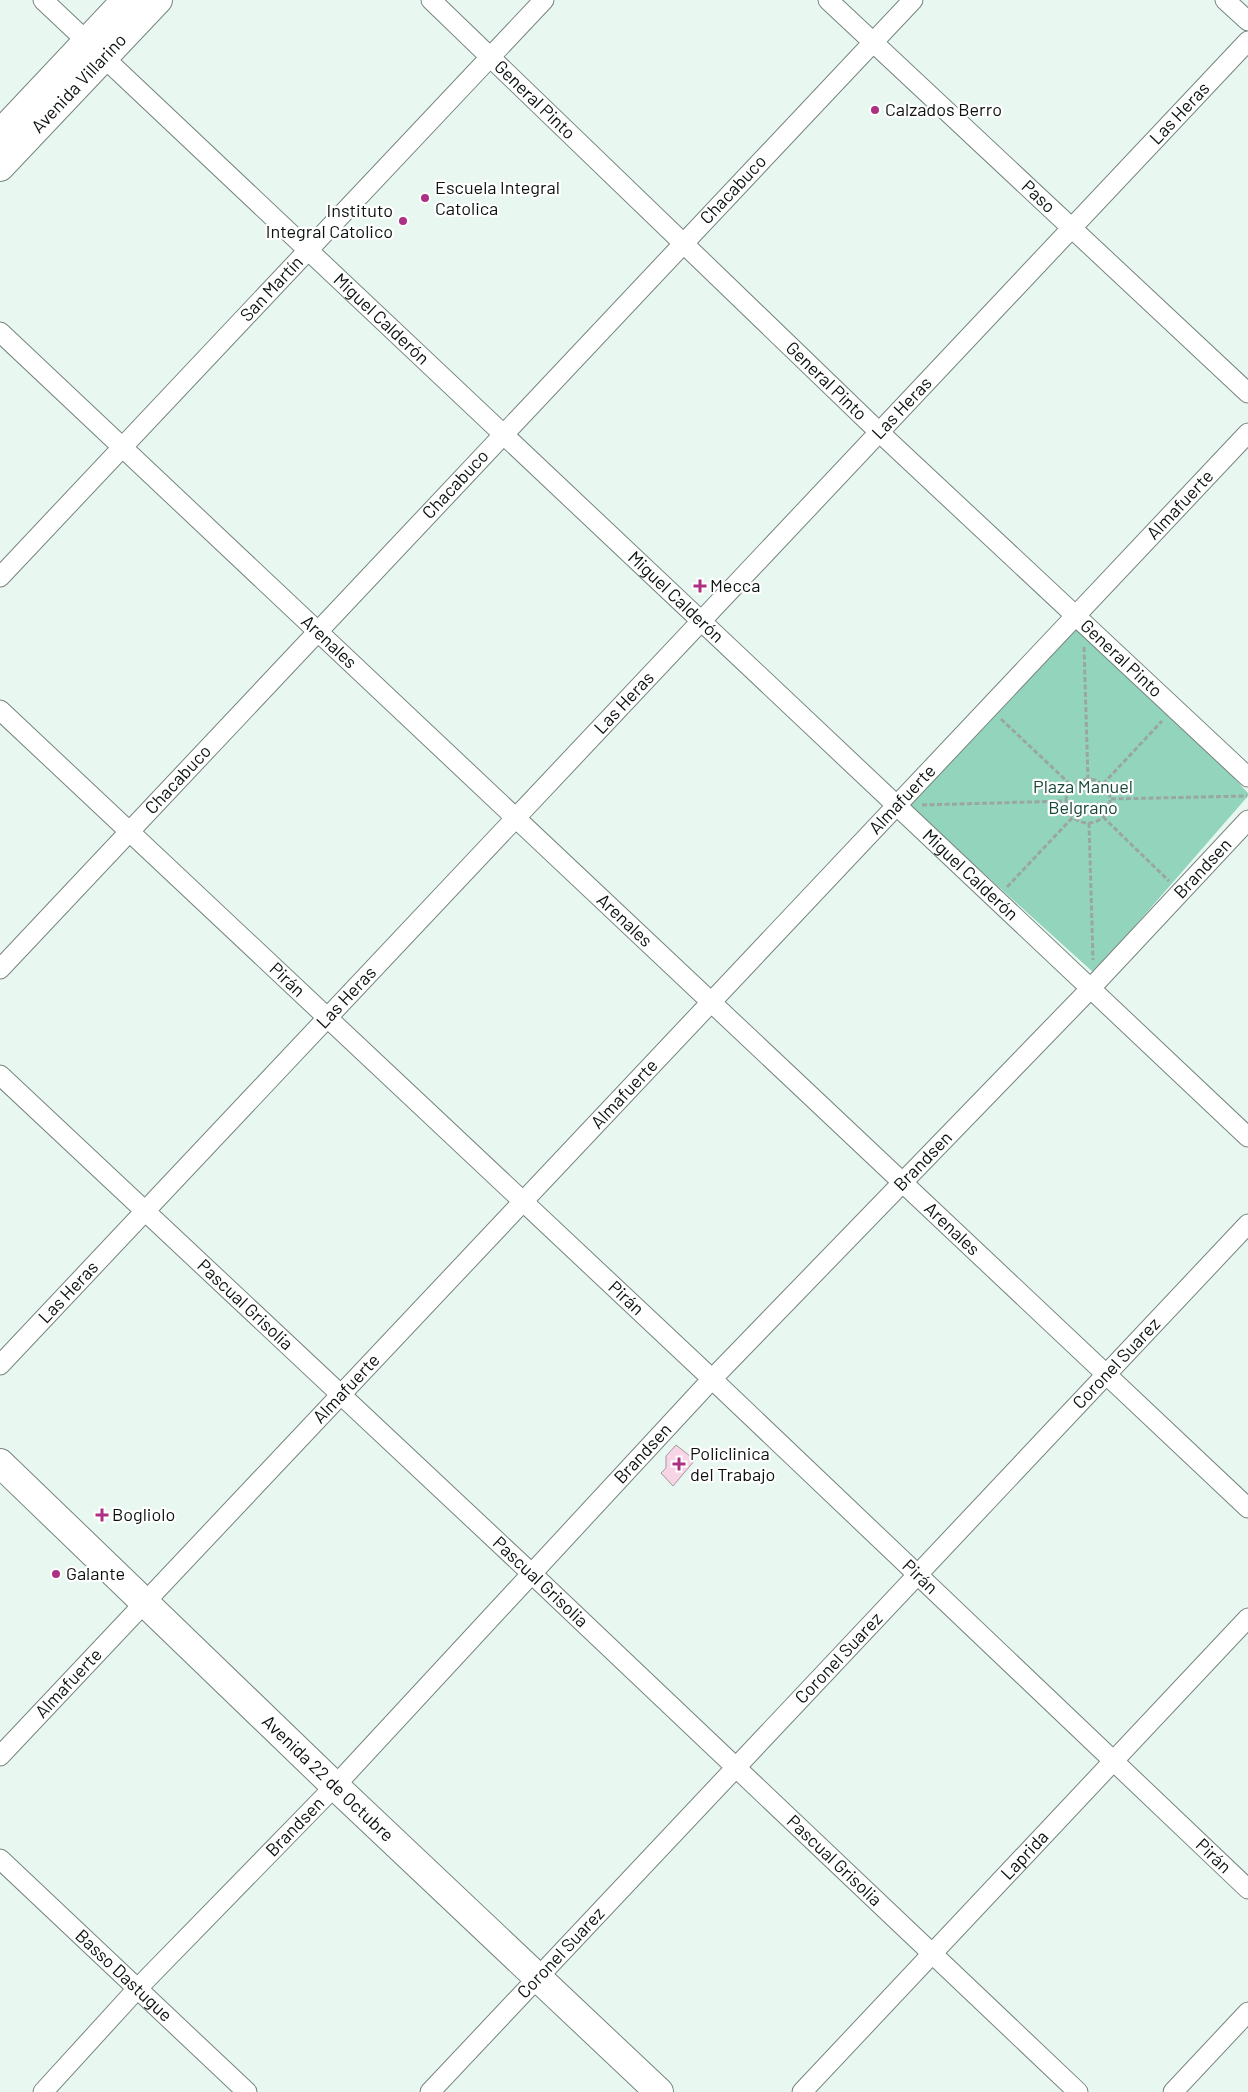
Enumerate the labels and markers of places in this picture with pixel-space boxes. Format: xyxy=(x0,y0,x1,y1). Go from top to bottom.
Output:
place label: Calzados Berro xyxy=(885,98,1002,120)
marker: Calzados Berro xyxy=(869,104,881,116)
place label: Escuela Integral Catolica xyxy=(435,176,560,219)
marker: Escuela Integral Catolica xyxy=(419,192,431,204)
place label: Instituto Integral Catolico xyxy=(266,199,393,242)
marker: Instituto Integral Catolico xyxy=(397,215,409,227)
place label: Mecca xyxy=(710,574,760,596)
marker: Mecca xyxy=(694,580,706,592)
place label: Policlinica del Trabajo xyxy=(690,1442,775,1485)
marker: Policlinica del Trabajo xyxy=(672,1457,686,1471)
place label: Bogliolo xyxy=(112,1503,175,1525)
marker: Bogliolo xyxy=(96,1509,108,1521)
place label: Galante xyxy=(66,1562,125,1584)
marker: Galante xyxy=(50,1568,62,1580)

